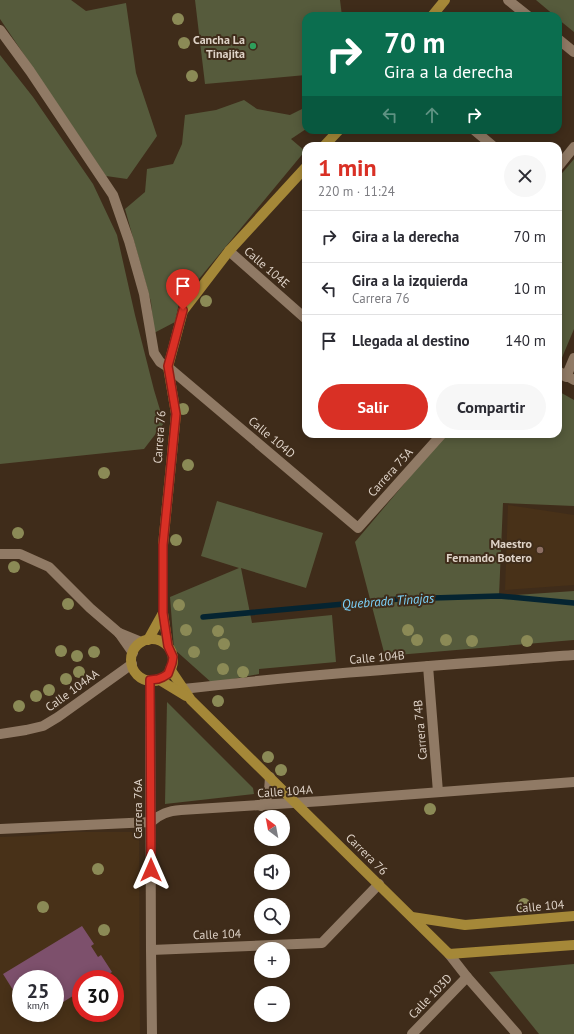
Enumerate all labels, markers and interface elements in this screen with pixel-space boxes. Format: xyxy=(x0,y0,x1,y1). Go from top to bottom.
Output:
text: 70 m xyxy=(384,24,445,61)
icon: right xyxy=(318,28,370,80)
place label: Cancha La Tinajita xyxy=(193,32,245,61)
marker: Cancha La Tinajita xyxy=(248,41,258,51)
text: Gira a la derecha xyxy=(384,60,513,83)
icon: left xyxy=(379,104,401,126)
icon: ahead xyxy=(421,104,443,126)
icon: right xyxy=(463,104,485,126)
text: 1 min xyxy=(318,152,377,183)
button: close xyxy=(504,155,546,197)
text: 220 m · 11:24 xyxy=(318,183,395,200)
icon: right xyxy=(318,226,340,248)
text: Gira a la derecha xyxy=(352,227,459,246)
text: 70 m xyxy=(513,227,546,246)
street label: Calle 104E xyxy=(241,243,293,291)
pin xyxy=(166,269,200,310)
text: Gira a la izquierda xyxy=(352,271,468,290)
icon: arrive xyxy=(172,275,194,297)
icon: left xyxy=(318,278,340,300)
text: 10 m xyxy=(513,279,546,298)
text: Carrera 76 xyxy=(352,290,410,307)
icon: arrive xyxy=(318,330,340,352)
text: Llegada al destino xyxy=(352,331,470,350)
text: 140 m xyxy=(505,331,546,350)
button: Salir xyxy=(318,384,428,430)
button: Compartir xyxy=(436,384,546,430)
street label: Carrera 76 xyxy=(150,410,168,464)
street label: Calle 104D xyxy=(246,413,299,461)
street label: Carrera 75A xyxy=(364,445,416,499)
place label: Maestro Fernando Botero xyxy=(446,536,533,565)
marker: Maestro Fernando Botero xyxy=(535,545,545,555)
water label: Quebrada Tinajas xyxy=(341,589,435,613)
street label: Calle 104B xyxy=(349,647,405,667)
street label: Calle 104AA xyxy=(42,666,102,714)
street label: Carrera 74B xyxy=(410,699,430,761)
street label: Carrera 76A xyxy=(130,779,145,839)
street label: Calle 104A xyxy=(257,782,313,800)
north arrow xyxy=(254,810,290,846)
map controls xyxy=(254,810,290,1022)
street label: Carrera 76 xyxy=(343,830,391,878)
position arrow xyxy=(130,849,172,891)
button: sound xyxy=(254,854,290,890)
street label: Calle 104 xyxy=(515,896,565,916)
button: search xyxy=(254,898,290,934)
street label: Calle 104 xyxy=(192,926,242,942)
button: + xyxy=(254,942,290,978)
speed limit sign: 30 xyxy=(72,970,124,1022)
street label: Calle 103D xyxy=(405,970,455,1021)
text: 25 xyxy=(27,978,49,1004)
button: − xyxy=(254,986,290,1022)
text: km/h xyxy=(27,999,49,1012)

